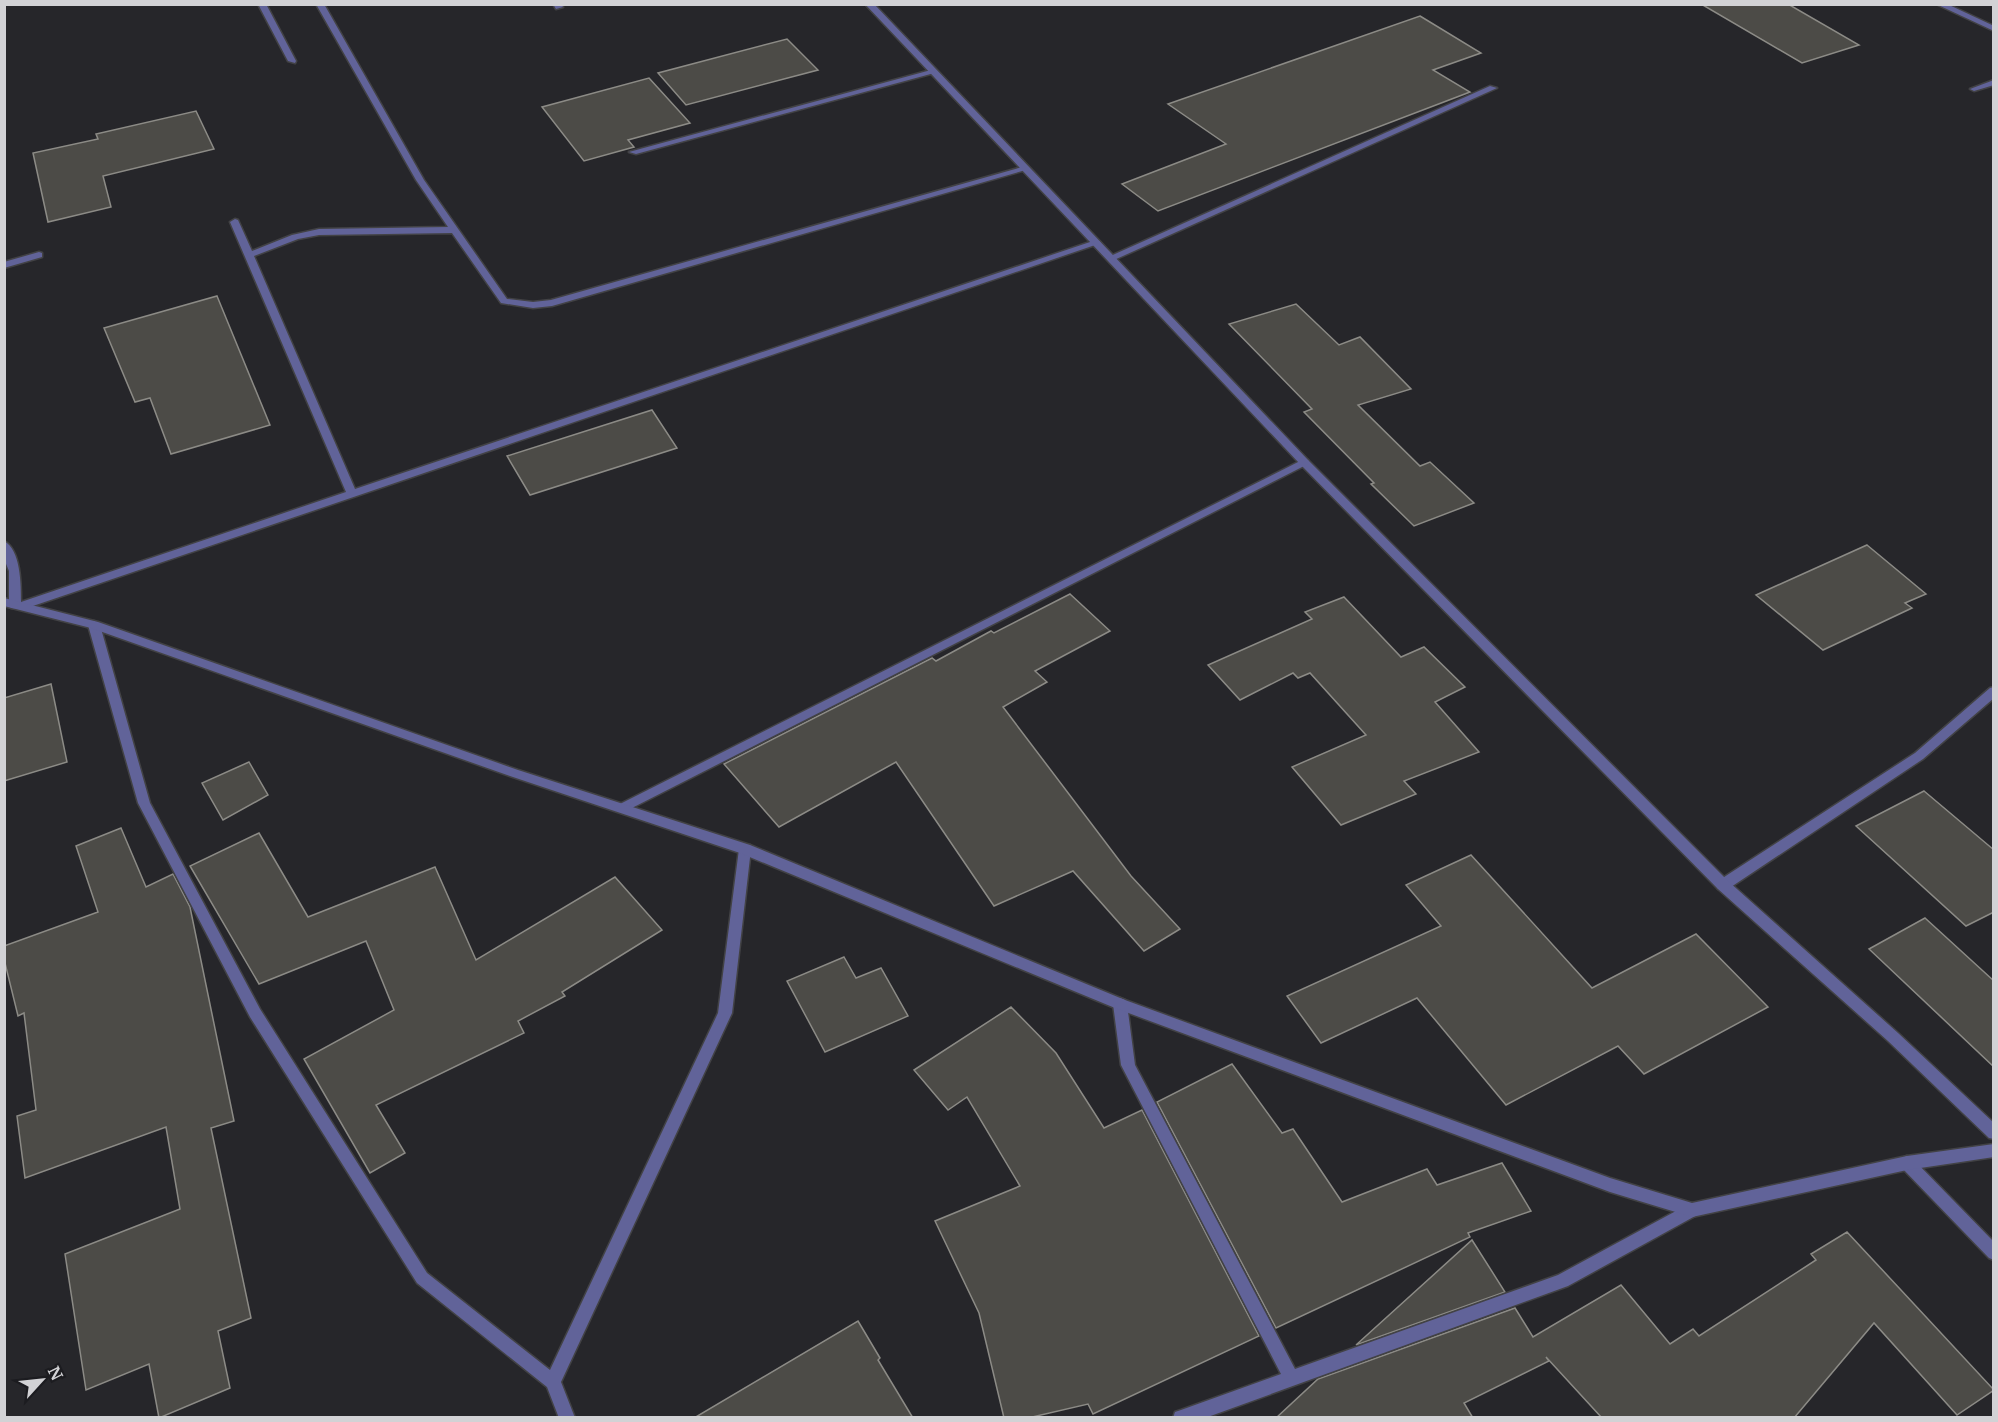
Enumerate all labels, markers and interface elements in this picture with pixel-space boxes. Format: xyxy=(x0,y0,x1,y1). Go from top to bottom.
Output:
north arrow xyxy=(12,1350,72,1410)
text: N xyxy=(44,1363,67,1384)

